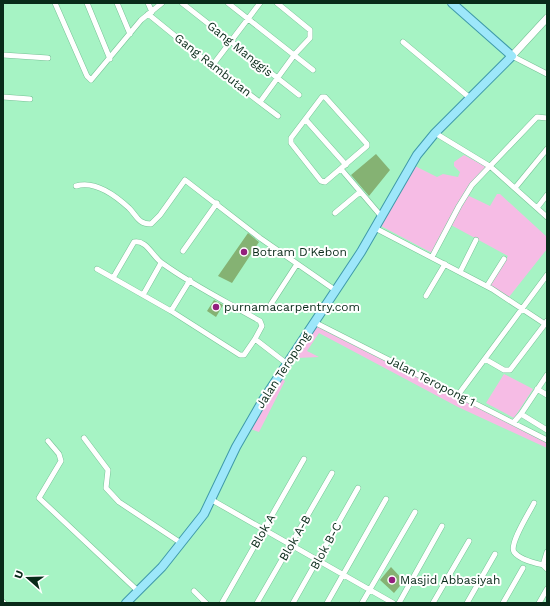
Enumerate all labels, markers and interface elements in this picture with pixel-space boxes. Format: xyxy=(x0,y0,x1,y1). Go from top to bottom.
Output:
street label: Gang Manggis xyxy=(204,18,276,80)
street label: Gang Rambutan xyxy=(172,31,254,99)
place label: Botram D'Kebon xyxy=(252,245,347,259)
marker: Botram D'Kebon xyxy=(239,247,249,257)
place label: purnamacarpentry.com xyxy=(224,300,360,314)
marker: purnamacarpentry.com xyxy=(211,302,221,312)
street label: Jalan Teropong xyxy=(253,329,313,411)
street label: Jalan Teropong 1 xyxy=(385,353,477,409)
street label: Blok A xyxy=(248,512,278,550)
street label: Blok A-B xyxy=(276,512,314,563)
street label: Blok B-C xyxy=(307,520,345,572)
north arrow xyxy=(8,558,48,598)
text: U xyxy=(12,569,27,581)
place label: Masjid Abbasiyah xyxy=(400,573,500,587)
marker: Masjid Abbasiyah xyxy=(387,575,397,585)

